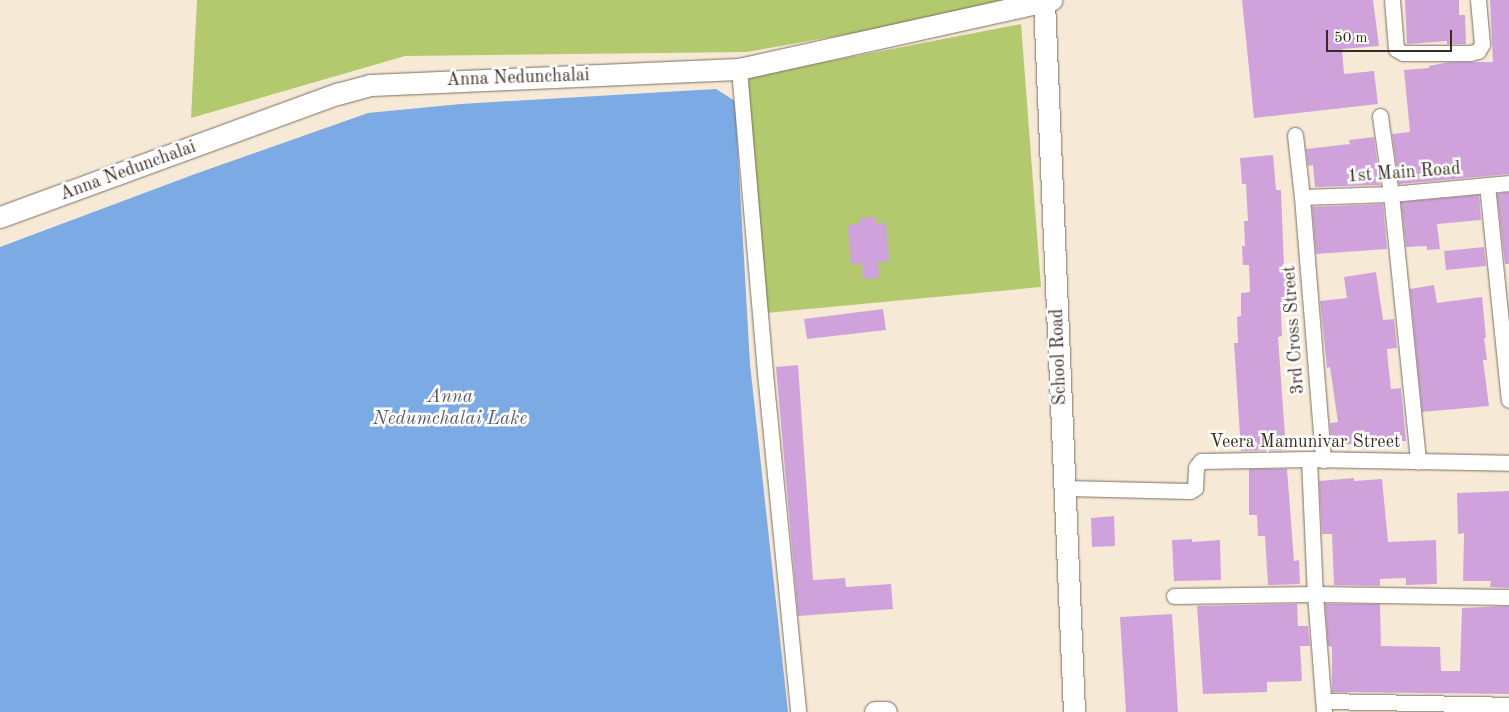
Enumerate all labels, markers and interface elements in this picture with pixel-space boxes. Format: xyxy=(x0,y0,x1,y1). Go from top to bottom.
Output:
scale bar xyxy=(1329,20,1455,52)
text: 50 m xyxy=(1334,31,1368,46)
street label: Anna Nedunchalai xyxy=(446,65,590,91)
street label: Anna Nedunchalai xyxy=(57,136,199,206)
street label: 1st Main Road xyxy=(1347,158,1461,188)
street label: 3rd Cross Street xyxy=(1279,265,1309,395)
street label: School Road xyxy=(1047,308,1071,406)
water label: Anna Nedumchalai Lake xyxy=(373,387,527,431)
street label: Veera Mamunivar Street xyxy=(1210,431,1400,453)

